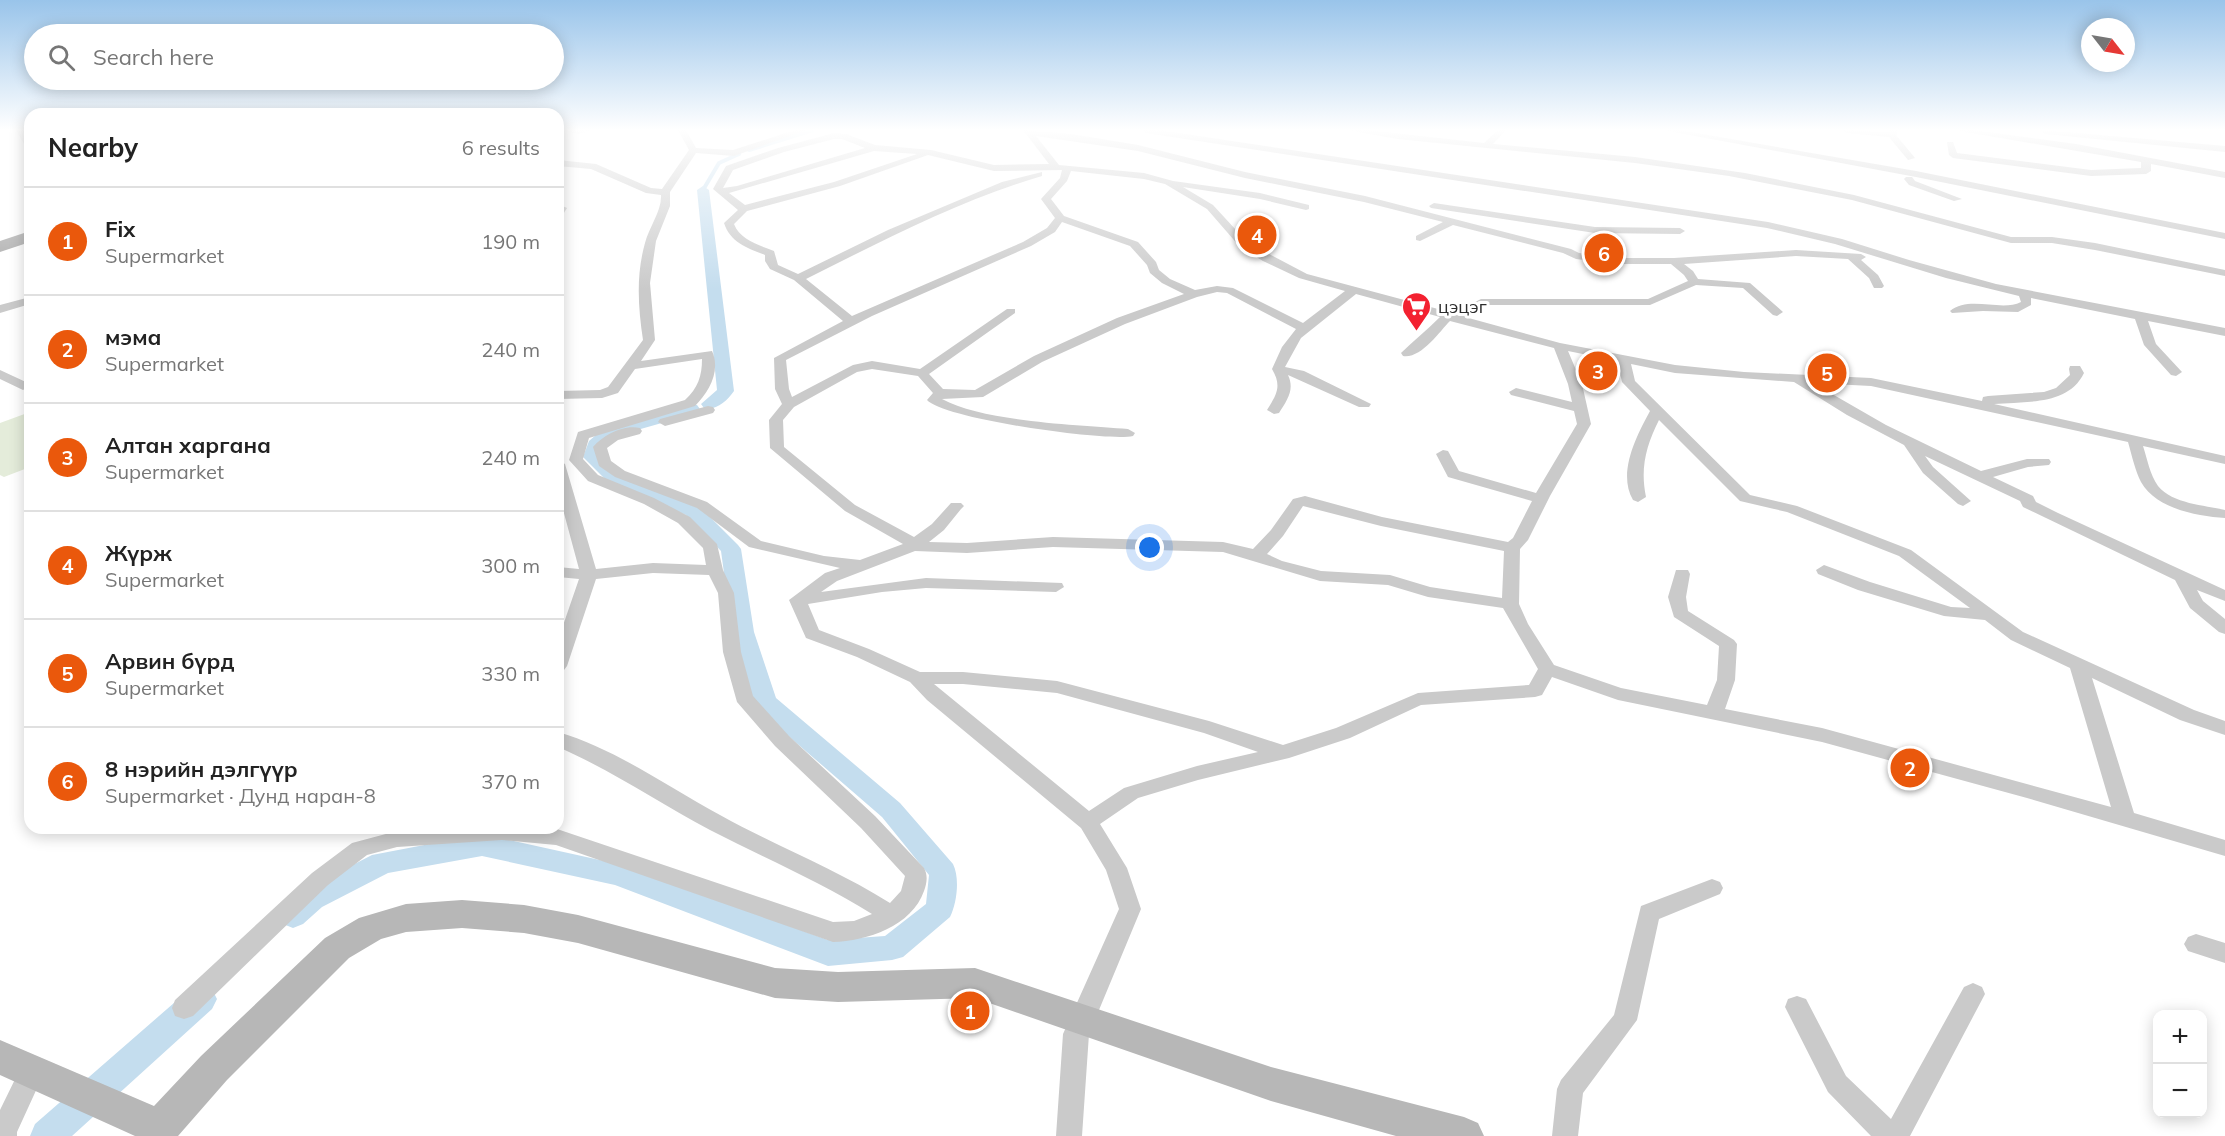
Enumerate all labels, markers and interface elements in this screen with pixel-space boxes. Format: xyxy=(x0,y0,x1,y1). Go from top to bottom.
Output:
north arrow xyxy=(2081,18,2135,72)
search box xyxy=(24,24,564,90)
icon: search xyxy=(45,41,78,74)
text: Search here xyxy=(93,43,214,71)
text: Nearby xyxy=(48,131,138,164)
text: 6 results xyxy=(462,135,540,160)
pin: 4 xyxy=(1238,212,1276,258)
text: Fix xyxy=(105,215,135,243)
text: 1 xyxy=(62,229,74,254)
text: 190 m xyxy=(481,229,540,254)
pin: 6 xyxy=(1584,230,1624,276)
text: Supermarket xyxy=(105,243,224,268)
supermarket icon: цэцэг xyxy=(1401,290,1433,332)
place label: цэцэг xyxy=(1438,295,1487,318)
text: мэма xyxy=(105,323,162,351)
text: 2 xyxy=(62,337,74,362)
text: 240 m xyxy=(481,337,540,362)
pin: 3 xyxy=(1578,348,1618,394)
pin: 5 xyxy=(1808,350,1846,395)
text: Supermarket xyxy=(105,351,224,376)
text: Алтан харгана xyxy=(105,431,271,459)
text: 3 xyxy=(62,445,74,470)
text: 240 m xyxy=(481,445,540,470)
text: Supermarket xyxy=(105,459,224,484)
your location xyxy=(1135,533,1164,562)
text: Жүрж xyxy=(105,539,172,567)
text: 4 xyxy=(62,553,74,578)
text: 300 m xyxy=(481,553,540,578)
text: Supermarket xyxy=(105,567,224,592)
text: Арвин бүрд xyxy=(105,647,234,675)
text: 5 xyxy=(62,661,74,686)
text: 330 m xyxy=(481,661,540,686)
text: Supermarket xyxy=(105,675,224,700)
pin: 2 xyxy=(1890,746,1930,790)
text: 8 нэрийн дэлгүүр xyxy=(105,755,298,783)
text: 6 xyxy=(62,769,74,794)
text: 370 m xyxy=(481,769,540,794)
text: Supermarket · Дунд наран-8 xyxy=(105,783,376,808)
pin: 1 xyxy=(950,988,990,1034)
map controls xyxy=(2153,1010,2207,1118)
button: + xyxy=(2153,1010,2207,1064)
button: − xyxy=(2153,1064,2207,1118)

